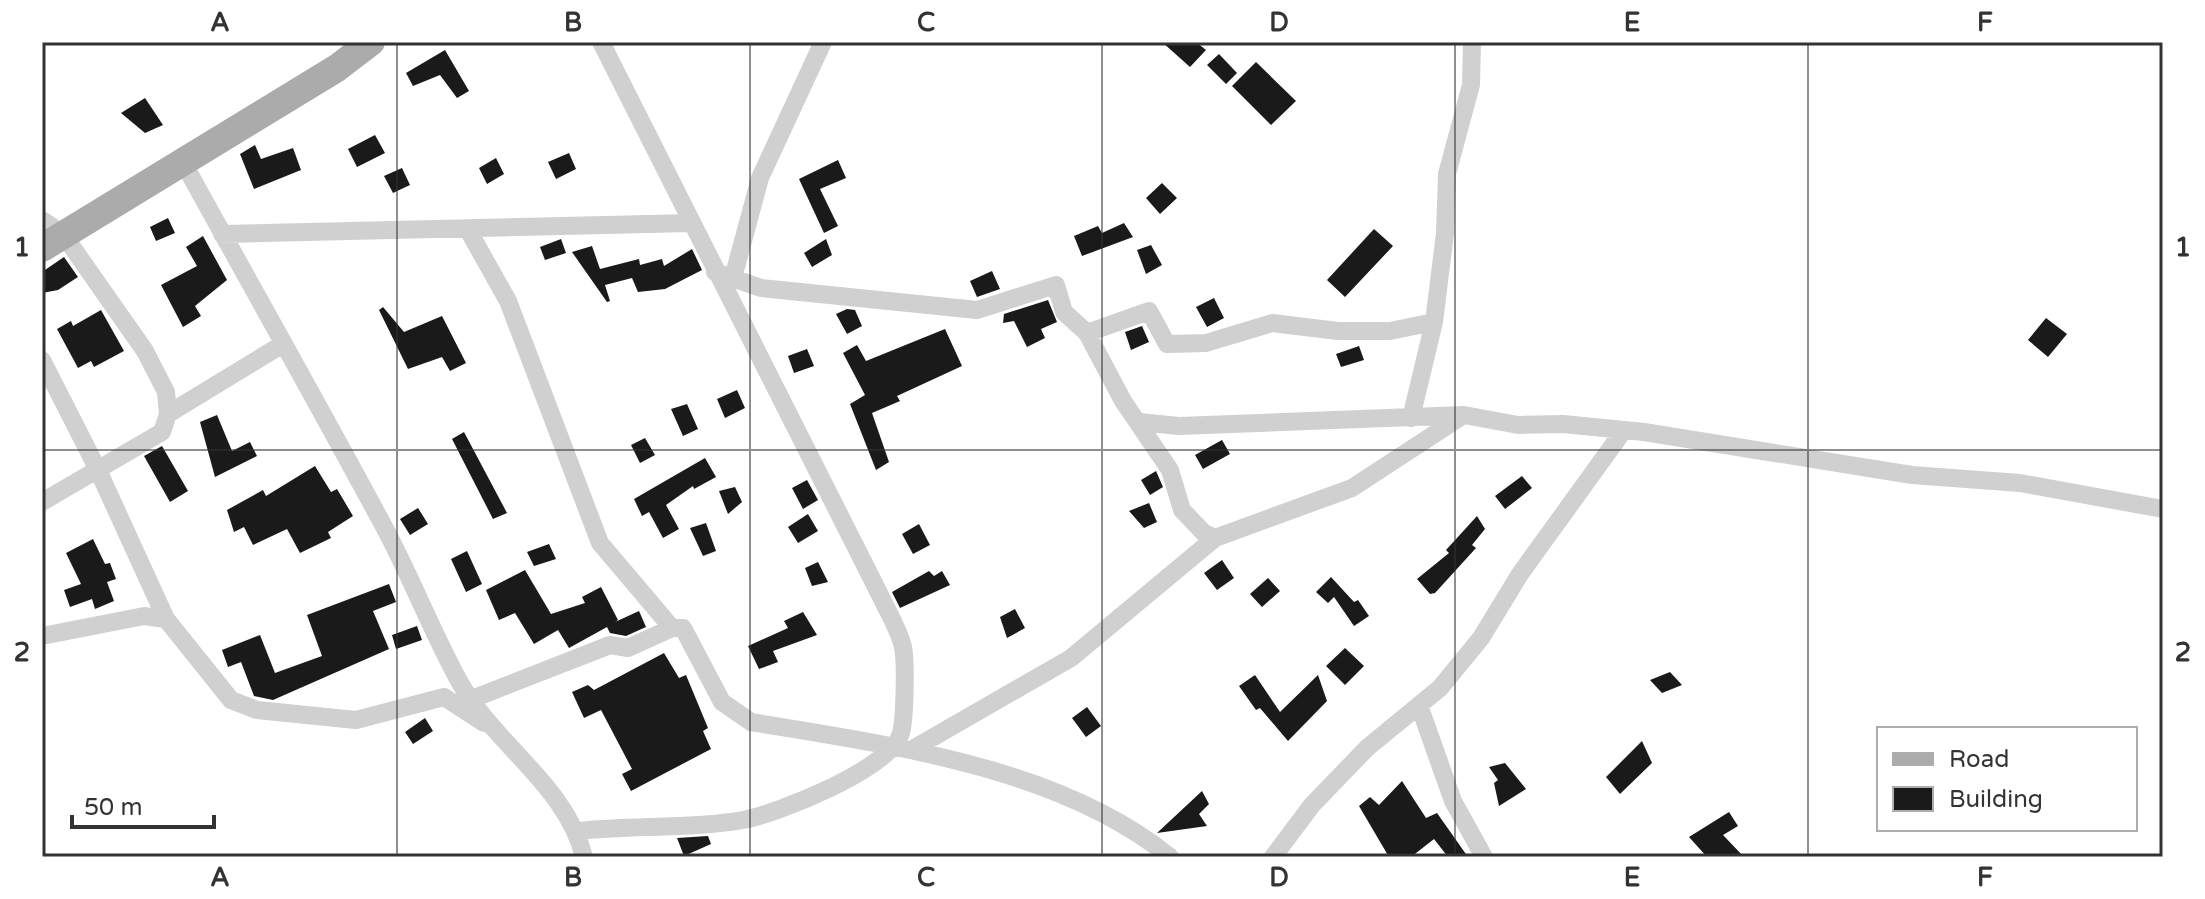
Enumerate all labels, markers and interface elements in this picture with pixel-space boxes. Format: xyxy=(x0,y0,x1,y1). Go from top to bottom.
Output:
text: A xyxy=(210,7,230,38)
text: B xyxy=(564,7,582,38)
text: C xyxy=(917,7,935,38)
text: D xyxy=(1269,7,1289,38)
text: E xyxy=(1624,7,1640,38)
text: F xyxy=(1977,7,1993,38)
text: 1 xyxy=(14,232,30,263)
text: 1 xyxy=(2175,232,2191,263)
text: 2 xyxy=(14,637,30,668)
text: 2 xyxy=(2175,637,2191,668)
legend xyxy=(1877,727,2137,831)
text: Road xyxy=(1949,745,2009,774)
scale bar xyxy=(72,779,214,829)
text: Building xyxy=(1949,785,2043,814)
text: 50 m xyxy=(84,793,142,822)
text: A xyxy=(210,862,230,893)
text: B xyxy=(564,862,582,893)
text: C xyxy=(917,862,935,893)
text: D xyxy=(1269,862,1289,893)
text: E xyxy=(1624,862,1640,893)
text: F xyxy=(1977,862,1993,893)

